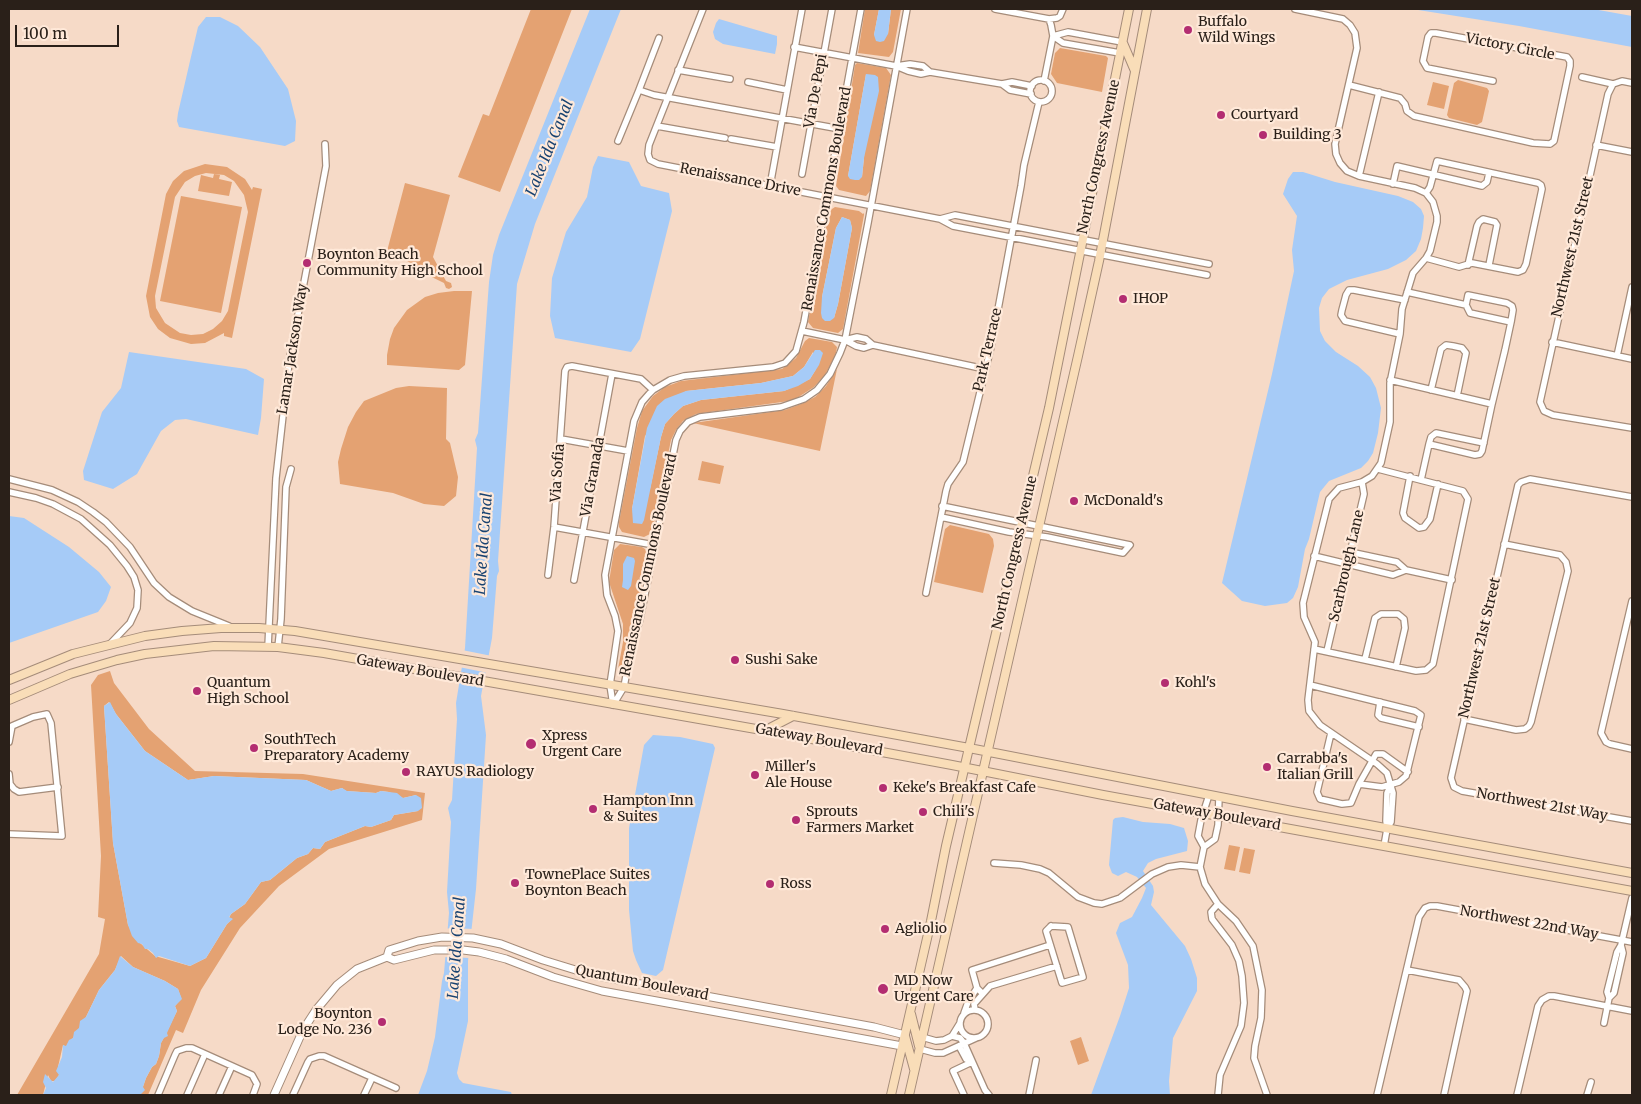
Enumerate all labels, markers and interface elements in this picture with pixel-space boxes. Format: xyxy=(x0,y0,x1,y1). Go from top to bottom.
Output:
place label: Buffalo Wild Wings xyxy=(1198,14,1275,46)
scale bar xyxy=(18,15,121,47)
text: 100 m xyxy=(23,24,67,43)
marker: Buffalo Wild Wings xyxy=(1182,24,1194,36)
street label: Victory Circle xyxy=(1464,30,1556,64)
street label: Via De Pepi xyxy=(801,53,831,129)
street label: North Congress Avenue xyxy=(1074,78,1124,236)
street label: Renaissance Commons Boulevard xyxy=(799,86,855,312)
water label: Lake Ida Canal xyxy=(523,97,577,199)
place label: Courtyard xyxy=(1231,107,1299,123)
marker: Courtyard xyxy=(1215,109,1227,121)
place label: Building 3 xyxy=(1273,127,1342,143)
marker: Building 3 xyxy=(1257,129,1269,141)
street label: Renaissance Drive xyxy=(678,160,802,200)
street label: Northwest 21st Street xyxy=(1549,175,1597,319)
place label: Boynton Beach Community High School xyxy=(317,247,483,280)
marker: Boynton Beach Community High School xyxy=(301,257,313,269)
street label: Lamar Jackson Way xyxy=(274,282,312,416)
place label: IHOP xyxy=(1133,291,1168,307)
marker: IHOP xyxy=(1117,293,1129,305)
street label: Park Terrace xyxy=(970,307,1006,393)
street label: Via Granada xyxy=(578,436,608,518)
street label: Via Sofia xyxy=(548,443,568,503)
street label: Renaissance Commons Boulevard xyxy=(617,452,681,678)
street label: North Congress Avenue xyxy=(989,474,1041,632)
water label: Lake Ida Canal xyxy=(471,492,497,596)
place label: McDonald's xyxy=(1084,493,1163,509)
marker: McDonald's xyxy=(1068,495,1080,507)
street label: Scarbrough Lane xyxy=(1326,508,1368,624)
street label: Northwest 21st Street xyxy=(1456,576,1504,720)
street label: Gateway Boulevard xyxy=(355,652,485,690)
place label: Sushi Sake xyxy=(745,652,818,668)
marker: Sushi Sake xyxy=(729,654,741,666)
place label: Quantum High School xyxy=(207,675,289,708)
place label: Kohl's xyxy=(1175,675,1216,691)
marker: Kohl's xyxy=(1159,677,1171,689)
marker: Quantum High School xyxy=(191,685,203,697)
street label: Gateway Boulevard xyxy=(754,721,884,759)
place label: Xpress Urgent Care xyxy=(542,728,622,760)
place label: SouthTech Preparatory Academy xyxy=(264,732,409,764)
marker: Xpress Urgent Care xyxy=(524,737,538,751)
marker: SouthTech Preparatory Academy xyxy=(248,742,260,754)
place label: Carrabba's Italian Grill xyxy=(1277,751,1353,784)
place label: Miller's Ale House xyxy=(765,759,832,792)
marker: Carrabba's Italian Grill xyxy=(1261,761,1273,773)
place label: RAYUS Radiology xyxy=(416,764,534,780)
marker: RAYUS Radiology xyxy=(400,766,412,778)
marker: Miller's Ale House xyxy=(749,769,761,781)
place label: Keke's Breakfast Cafe xyxy=(893,780,1036,796)
marker: Keke's Breakfast Cafe xyxy=(877,782,889,794)
street label: Northwest 21st Way xyxy=(1475,785,1609,825)
place label: Hampton Inn & Suites xyxy=(603,793,693,826)
street label: Gateway Boulevard xyxy=(1152,796,1282,834)
marker: Hampton Inn & Suites xyxy=(587,803,599,815)
place label: Sprouts Farmers Market xyxy=(806,804,914,836)
place label: Chili's xyxy=(933,804,974,820)
marker: Chili's xyxy=(917,806,929,818)
marker: Sprouts Farmers Market xyxy=(790,814,802,826)
place label: TownePlace Suites Boynton Beach xyxy=(525,867,650,900)
place label: Ross xyxy=(780,876,811,892)
marker: TownePlace Suites Boynton Beach xyxy=(509,877,521,889)
marker: Ross xyxy=(764,878,776,890)
water label: Lake Ida Canal xyxy=(444,896,470,1000)
street label: Northwest 22nd Way xyxy=(1458,903,1600,943)
place label: Agliolio xyxy=(895,921,947,937)
marker: Agliolio xyxy=(879,923,891,935)
street label: Quantum Boulevard xyxy=(574,962,710,1004)
place label: MD Now Urgent Care xyxy=(894,973,974,1006)
marker: MD Now Urgent Care xyxy=(876,982,890,996)
place label: Boynton Lodge No. 236 xyxy=(278,1006,372,1038)
marker: Boynton Lodge No. 236 xyxy=(376,1016,388,1028)

